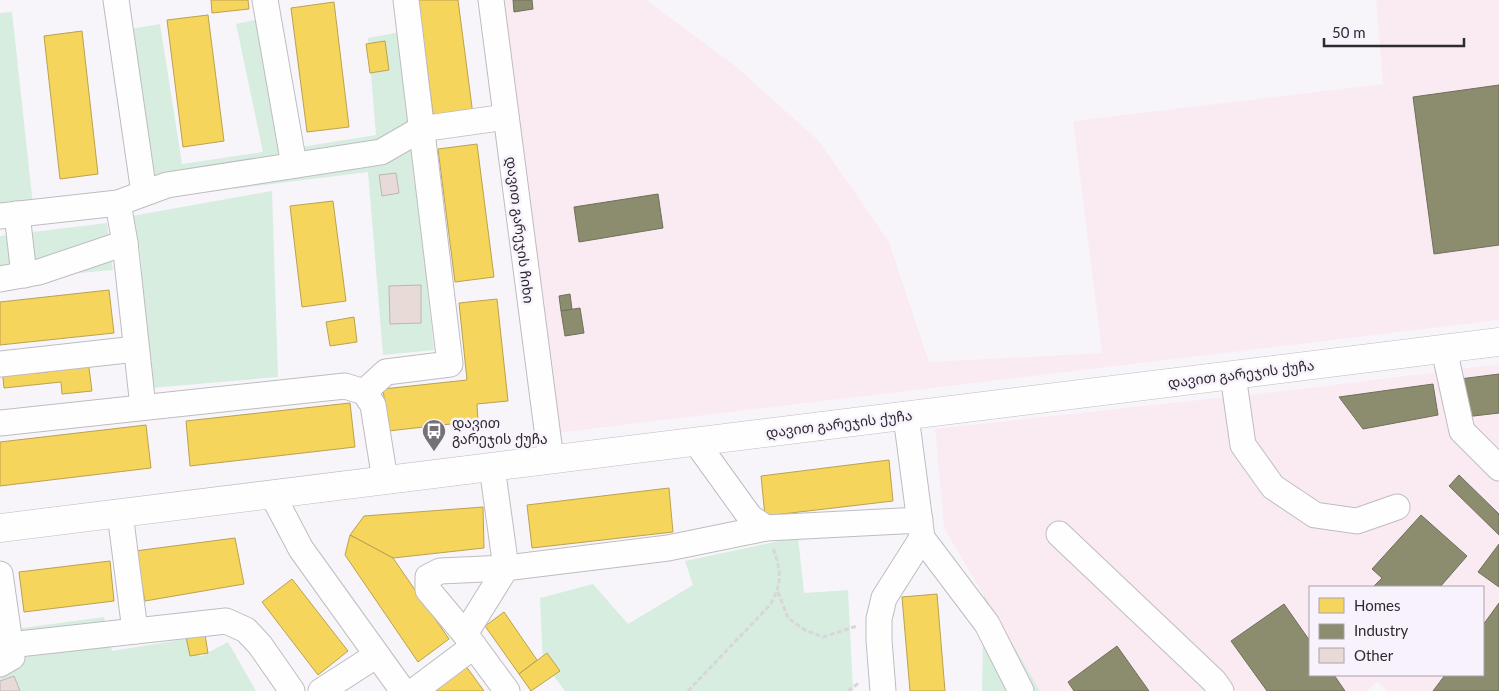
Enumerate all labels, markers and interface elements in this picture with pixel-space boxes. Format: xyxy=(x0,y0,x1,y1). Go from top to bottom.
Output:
scale bar xyxy=(1324,15,1464,47)
text: 50 m xyxy=(1332,23,1366,41)
street label: დავით გარეჯის ჩიხი xyxy=(502,156,538,304)
street label: დავით გარეჯის ქუჩა xyxy=(1167,356,1315,392)
street label: დავით გარეჯის ქუჩა xyxy=(765,406,913,442)
place label: დავით გარეჯის ქუჩა xyxy=(452,414,548,448)
bus stop icon: დავით გარეჯის ქუჩა xyxy=(421,418,447,452)
legend xyxy=(1309,586,1484,676)
text: Homes xyxy=(1354,596,1400,614)
text: Industry xyxy=(1354,621,1409,639)
text: Other xyxy=(1354,646,1394,664)

